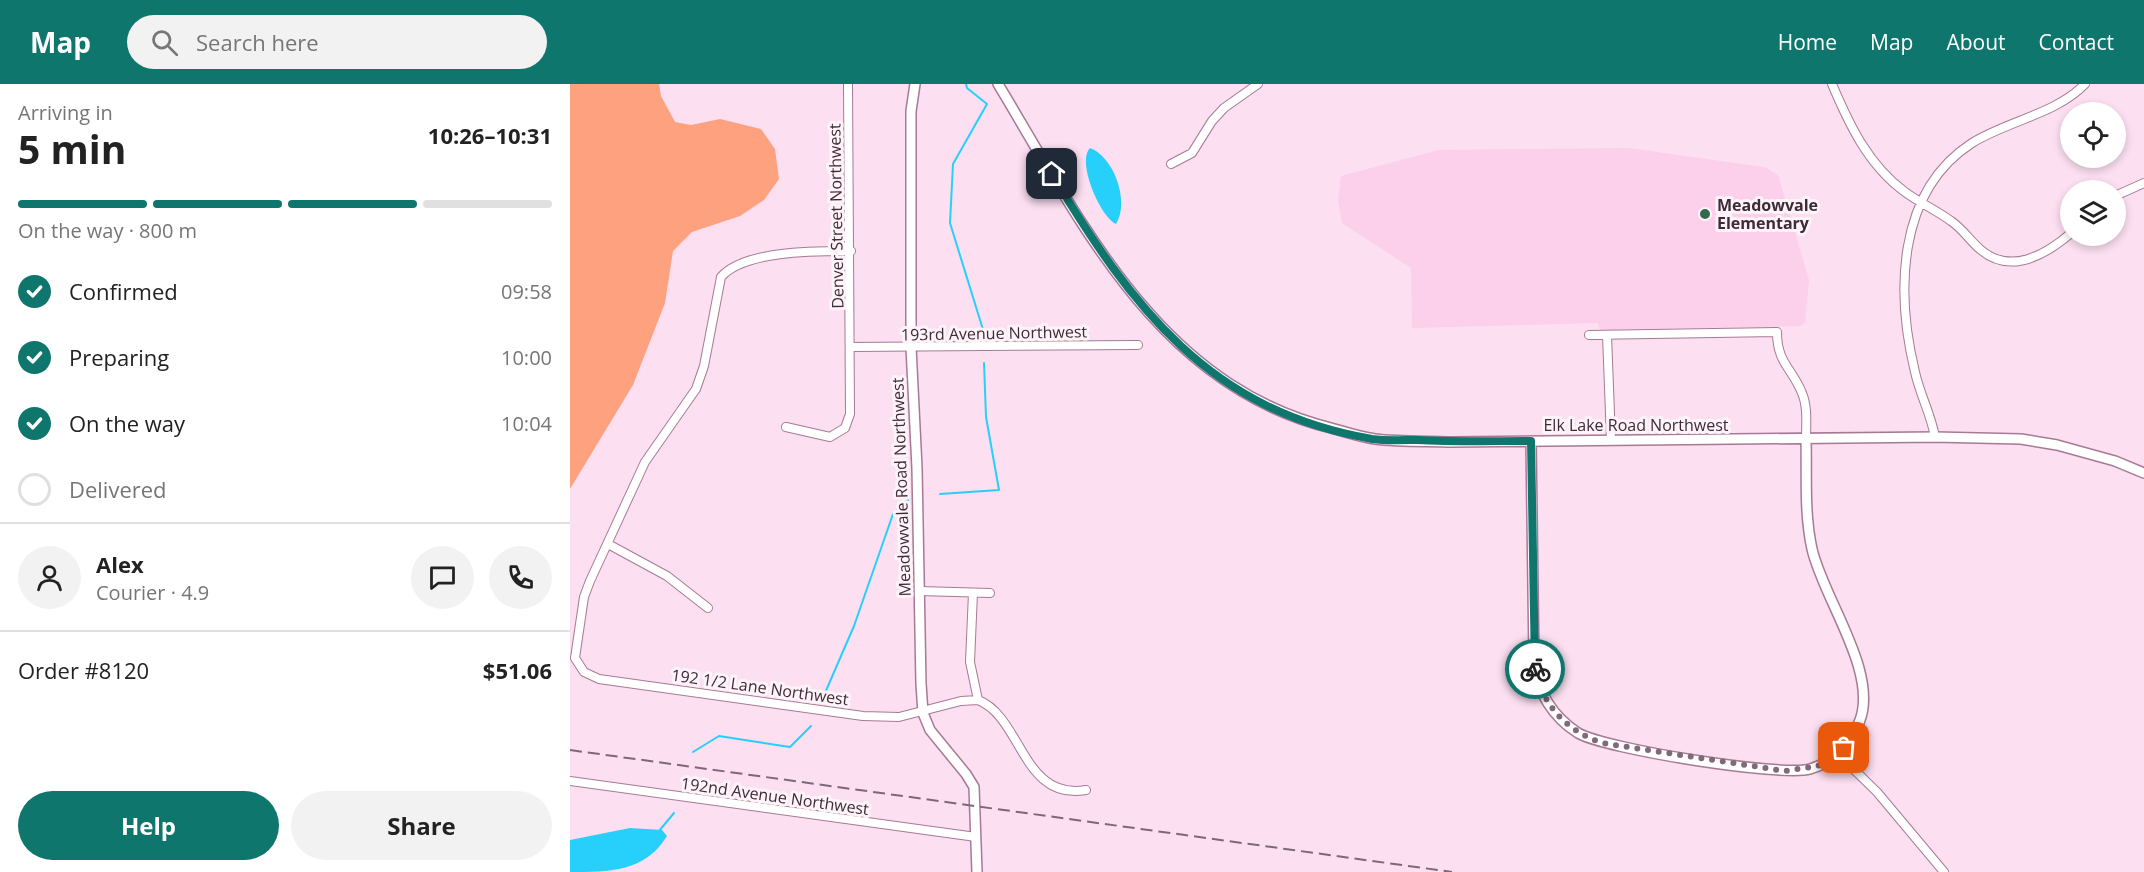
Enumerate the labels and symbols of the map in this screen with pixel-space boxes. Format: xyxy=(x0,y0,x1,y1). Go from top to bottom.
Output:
street label: Denver Street Northwest xyxy=(823,123,849,309)
pin xyxy=(1026,148,1077,199)
place label: Meadowvale Elementary xyxy=(1717,194,1818,234)
marker: Meadowvale Elementary xyxy=(1698,207,1712,221)
street label: 193rd Avenue Northwest xyxy=(901,320,1088,346)
street label: Meadowvale Road Northwest xyxy=(886,377,916,597)
street label: Elk Lake Road Northwest xyxy=(1543,414,1729,436)
courier xyxy=(1505,639,1565,699)
street label: 192 1/2 Lane Northwest xyxy=(670,664,850,710)
pin xyxy=(1818,722,1869,773)
street label: 192nd Avenue Northwest xyxy=(680,772,871,820)

